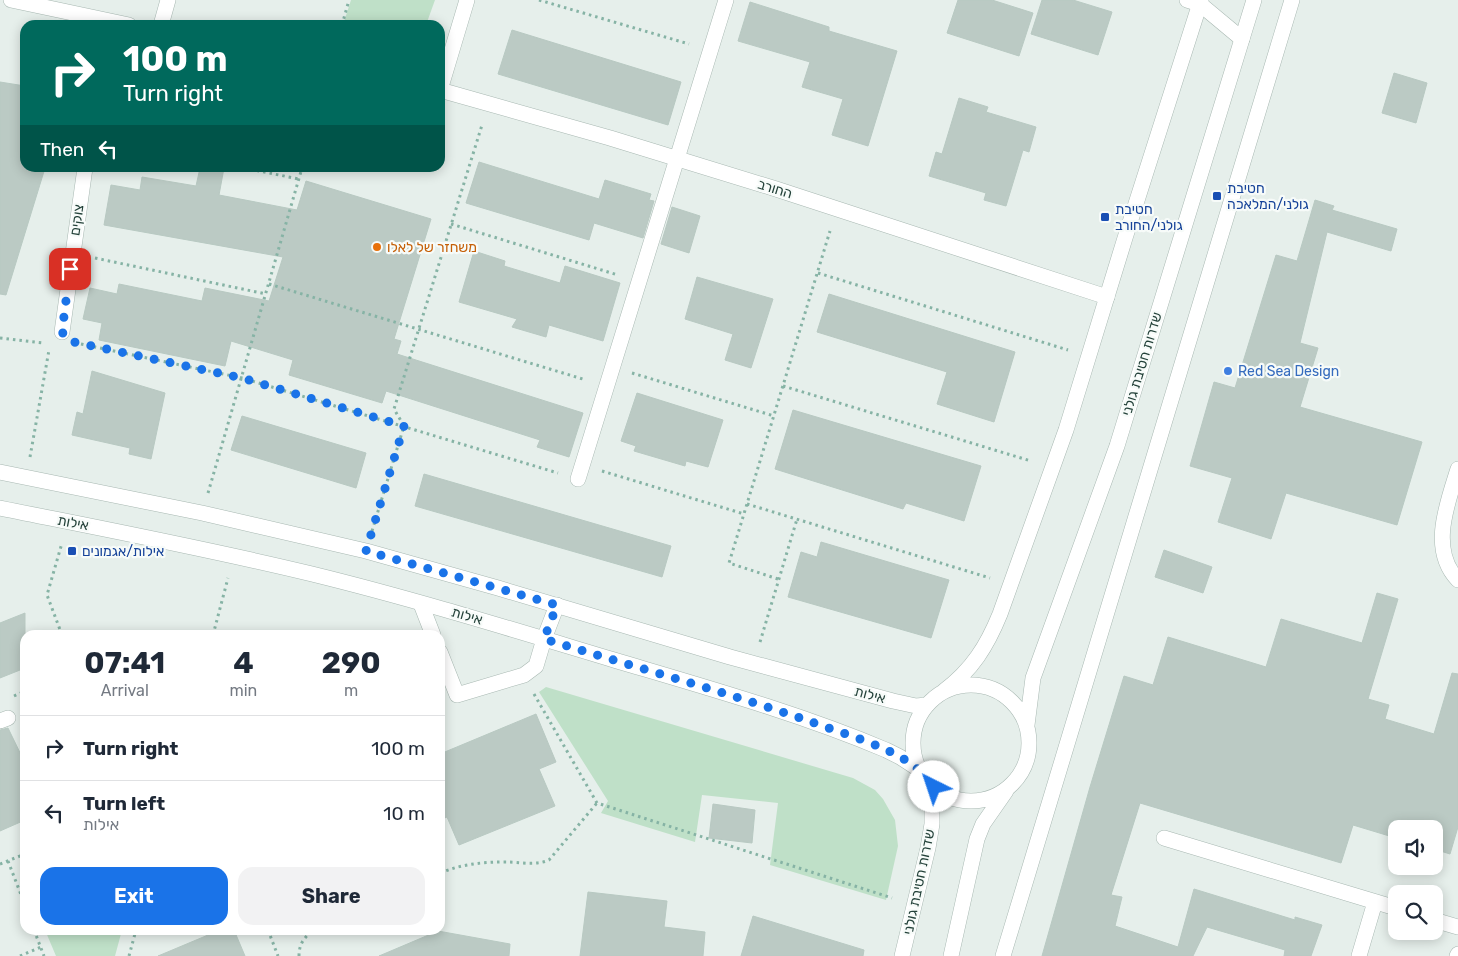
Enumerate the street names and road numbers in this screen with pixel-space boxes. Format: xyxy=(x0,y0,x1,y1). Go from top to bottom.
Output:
street label: החורב xyxy=(756,176,794,202)
street label: צוקים xyxy=(66,203,88,237)
street label: שדרות חטיבת גולני xyxy=(1118,310,1166,418)
street label: אילות xyxy=(56,512,90,534)
street label: אילות xyxy=(449,603,485,629)
street label: אילות xyxy=(853,683,887,707)
street label: שדרות חטיבת גולני xyxy=(899,828,939,936)

